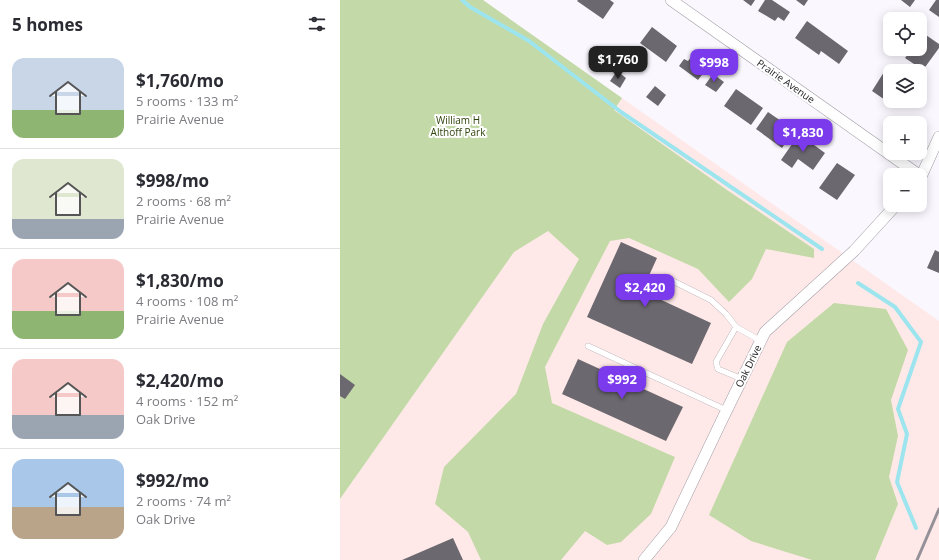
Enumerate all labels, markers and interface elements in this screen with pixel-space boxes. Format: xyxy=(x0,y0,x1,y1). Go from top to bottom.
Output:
map controls xyxy=(883,12,927,212)
button: locate xyxy=(883,12,927,56)
text: 5 homes xyxy=(12,13,83,36)
icon: filters xyxy=(306,13,328,35)
pin: $1,760 xyxy=(585,46,651,80)
pin: $998 xyxy=(690,49,738,83)
text: $1,760 xyxy=(598,50,638,68)
text: $998 xyxy=(699,53,729,71)
street label: Prairie Avenue xyxy=(754,56,818,106)
button: layers xyxy=(883,64,927,108)
text: $1,760/mo xyxy=(136,69,224,92)
icon: home xyxy=(44,74,92,122)
text: 5 rooms · 133 m² xyxy=(136,92,238,110)
text: Prairie Avenue xyxy=(136,110,224,128)
park label: William H Althoff Park xyxy=(431,113,486,139)
button: + xyxy=(883,116,927,160)
pin: $1,830 xyxy=(770,119,836,153)
text: $1,830 xyxy=(783,123,823,141)
button: − xyxy=(883,168,927,212)
text: $998/mo xyxy=(136,169,209,192)
icon: home xyxy=(44,175,92,223)
text: 2 rooms · 68 m² xyxy=(136,192,231,210)
text: Prairie Avenue xyxy=(136,210,224,228)
text: $1,830/mo xyxy=(136,269,224,292)
pin: $2,420 xyxy=(612,274,678,308)
icon: home xyxy=(44,275,92,323)
text: $2,420 xyxy=(625,278,665,296)
text: 4 rooms · 108 m² xyxy=(136,292,238,310)
text: Prairie Avenue xyxy=(136,310,224,328)
street label: Oak Drive xyxy=(732,342,764,390)
pin: $992 xyxy=(598,366,646,400)
text: $2,420/mo xyxy=(136,369,224,392)
text: $992 xyxy=(607,370,637,388)
icon: home xyxy=(44,375,92,423)
text: 4 rooms · 152 m² xyxy=(136,392,238,410)
text: Oak Drive xyxy=(136,410,195,428)
text: $992/mo xyxy=(136,469,209,492)
icon: home xyxy=(44,475,92,523)
text: 2 rooms · 74 m² xyxy=(136,492,231,510)
text: Oak Drive xyxy=(136,510,195,528)

